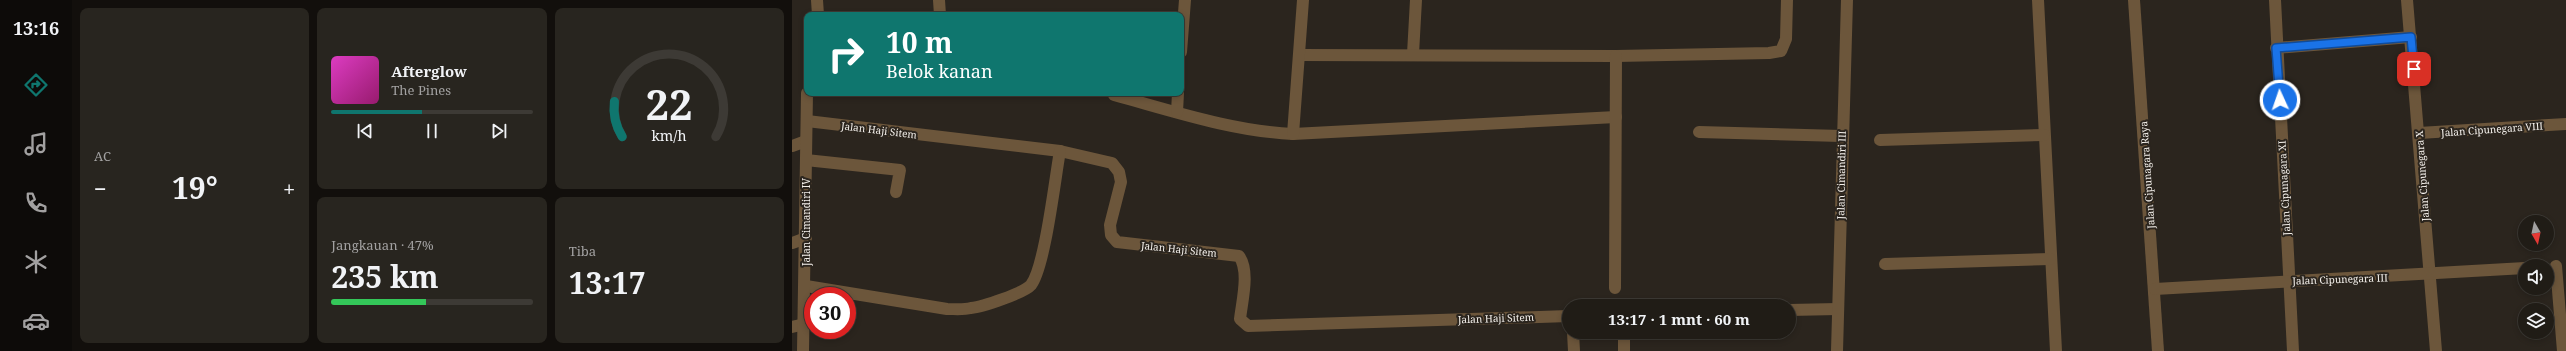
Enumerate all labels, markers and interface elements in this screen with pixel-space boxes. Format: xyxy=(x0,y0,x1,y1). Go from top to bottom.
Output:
text: 13:16 xyxy=(13,16,59,40)
text: 10 m xyxy=(886,23,953,61)
icon: right xyxy=(820,28,872,80)
pin xyxy=(2397,52,2431,86)
icon: arrive xyxy=(2403,58,2425,80)
text: Belok kanan xyxy=(886,59,993,83)
text: Afterglow xyxy=(391,61,467,81)
icon: directions xyxy=(22,71,50,99)
text: 22 xyxy=(646,75,693,131)
position arrow xyxy=(2259,79,2301,121)
text: The Pines xyxy=(391,81,451,99)
street label: Jalan Haji Sitem xyxy=(839,118,918,142)
street label: Jalan Cipunegara VIII xyxy=(2440,118,2544,140)
icon: previous xyxy=(354,120,376,142)
icon: pause xyxy=(421,120,443,142)
icon: next xyxy=(488,120,510,142)
street label: Jalan Cipunagara Raya xyxy=(2136,120,2158,230)
text: km/h xyxy=(652,125,687,144)
icon: music xyxy=(22,130,50,158)
street label: Jalan Cimandiri III xyxy=(1833,130,1849,220)
street label: Jalan Cipunegara X xyxy=(2412,130,2432,223)
street label: Jalan Cipunagara XI xyxy=(2275,140,2294,237)
text: AC xyxy=(94,147,111,165)
text: 19° xyxy=(172,167,218,208)
text: − xyxy=(94,173,107,203)
text: + xyxy=(283,173,295,203)
street label: Jalan Cimandiri IV xyxy=(799,178,813,267)
icon: phone xyxy=(22,189,50,217)
north arrow xyxy=(2518,215,2554,251)
map controls xyxy=(2518,215,2554,339)
text: Jangkauan · 47% xyxy=(331,236,434,254)
street label: Jalan Haji Sitem xyxy=(1139,238,1218,260)
text: Tiba xyxy=(569,242,596,260)
icon: climate xyxy=(22,248,50,276)
text: 235 km xyxy=(331,256,439,297)
button: sound xyxy=(2518,259,2554,295)
text: 13:17 xyxy=(569,262,646,303)
street label: Jalan Cipunegara III xyxy=(2291,270,2388,288)
speed limit sign: 30 xyxy=(804,287,856,339)
button: layers xyxy=(2518,303,2554,339)
icon: car xyxy=(22,307,50,335)
text: 13:17 · 1 mnt · 60 m xyxy=(1608,309,1750,329)
street label: Jalan Haji Sitem xyxy=(1457,310,1535,326)

